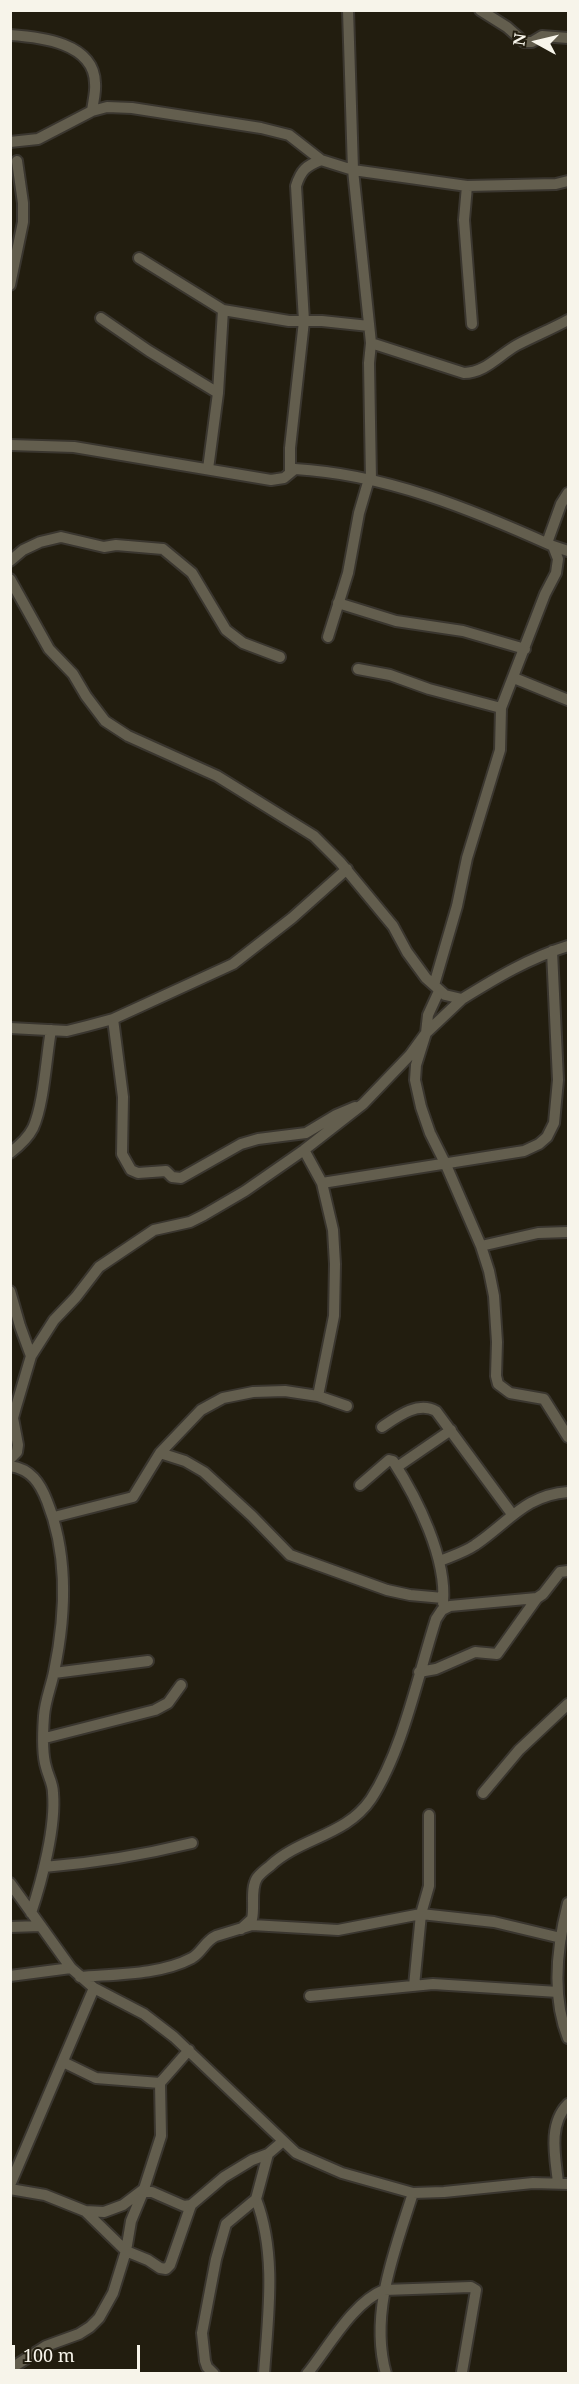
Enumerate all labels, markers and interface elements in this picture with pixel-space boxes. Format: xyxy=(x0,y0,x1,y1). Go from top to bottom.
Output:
north arrow xyxy=(507,12,567,72)
text: N xyxy=(507,32,531,47)
scale bar xyxy=(15,2333,142,2371)
text: 100 m xyxy=(23,2343,75,2367)

